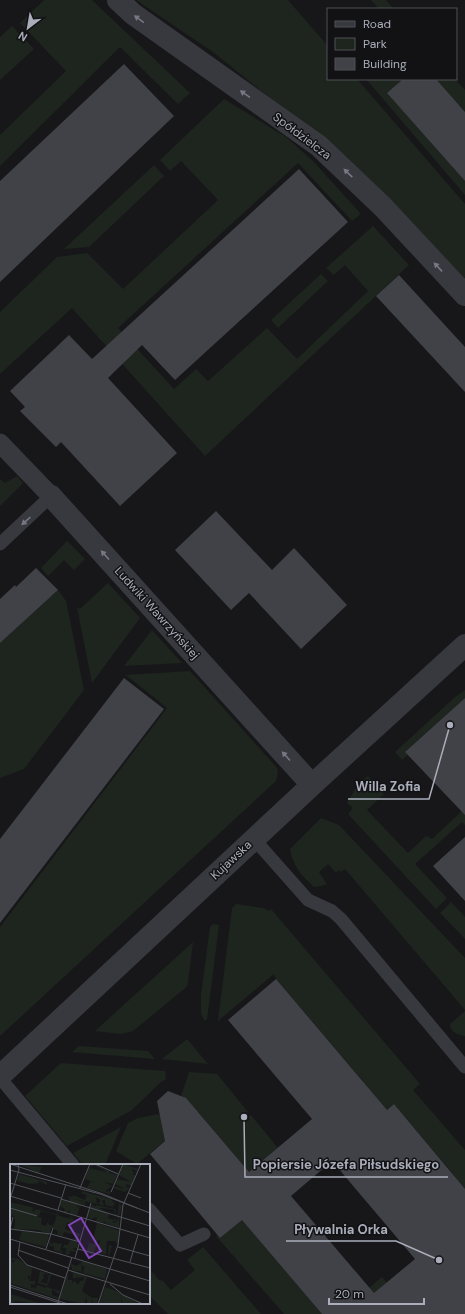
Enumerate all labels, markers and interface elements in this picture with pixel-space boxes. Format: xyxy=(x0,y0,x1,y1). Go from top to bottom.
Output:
north arrow xyxy=(8,8,48,48)
legend xyxy=(327,8,457,80)
one-way arrow xyxy=(134,15,145,23)
text: Road xyxy=(363,16,391,32)
text: N xyxy=(16,29,30,45)
text: Park xyxy=(363,36,387,52)
text: Building xyxy=(363,56,407,72)
one-way arrow xyxy=(240,90,250,98)
street label: Spółdzielcza xyxy=(270,109,334,163)
one-way arrow xyxy=(343,169,353,178)
one-way arrow xyxy=(434,261,443,272)
one-way arrow xyxy=(21,516,31,525)
one-way arrow xyxy=(100,550,109,560)
street label: Ludwiki Wawrzyńskiej xyxy=(111,563,203,663)
one-way arrow xyxy=(281,751,290,761)
callout: Willa Zofia xyxy=(348,774,429,799)
text: Willa Zofia xyxy=(355,778,421,795)
street label: Kujawska xyxy=(207,837,255,883)
callout: Popiersie Józefa Piłsudskiego xyxy=(245,1152,448,1177)
text: Popiersie Józefa Piłsudskiego xyxy=(253,1156,439,1173)
inset map xyxy=(10,1164,150,1304)
callout: Pływalnia Orka xyxy=(286,1216,396,1241)
text: Pływalnia Orka xyxy=(294,1221,388,1238)
scale bar xyxy=(329,1280,424,1306)
text: 20 m xyxy=(335,1286,364,1302)

